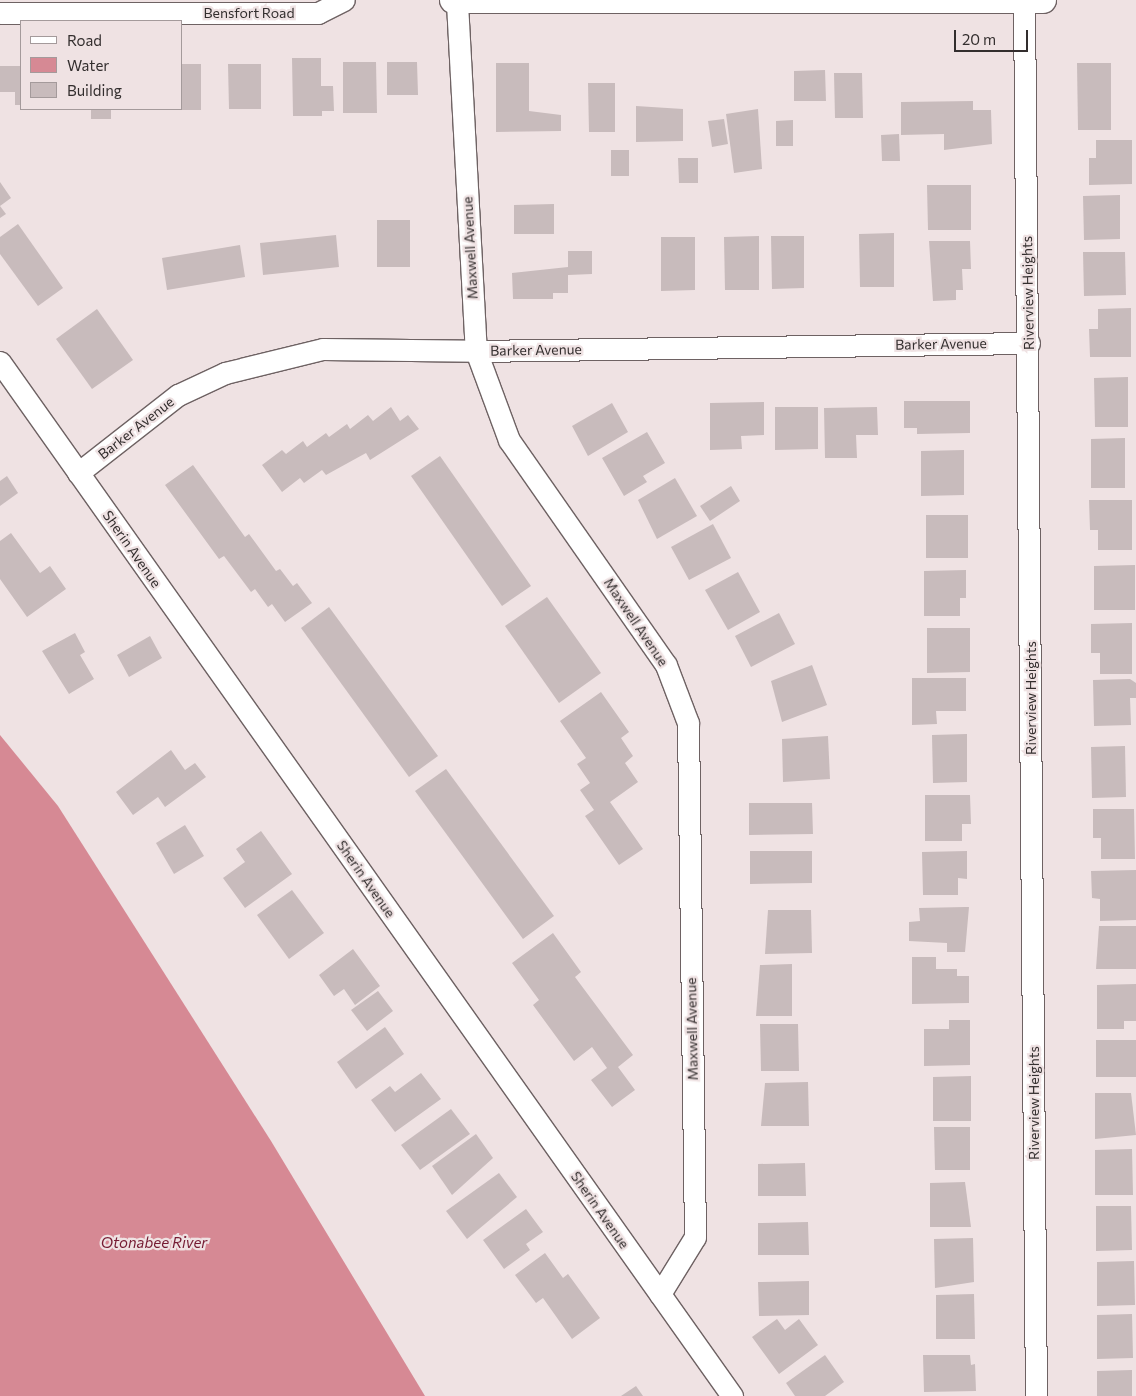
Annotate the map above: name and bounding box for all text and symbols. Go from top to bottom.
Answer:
street label: Bensfort Road [203,5,295,21]
legend [20,20,182,110]
scale bar [956,20,1030,52]
text: 20 m [962,30,996,48]
text: Road [67,31,102,49]
text: Water [67,56,109,74]
text: Building [67,81,122,99]
street label: Maxwell Avenue [459,196,481,300]
street label: Riverview Heights [1019,236,1037,350]
street label: Barker Avenue [895,335,987,353]
street label: Barker Avenue [490,341,582,359]
street label: Barker Avenue [95,393,177,463]
street label: Sherin Avenue [99,507,165,591]
street label: Maxwell Avenue [600,575,672,669]
street label: Riverview Heights [1023,641,1039,755]
street label: Sherin Avenue [333,837,399,921]
street label: Maxwell Avenue [683,977,701,1081]
street label: Riverview Heights [1026,1046,1042,1160]
street label: Sherin Avenue [567,1168,633,1252]
water label: Otonabee River [101,1234,207,1252]

